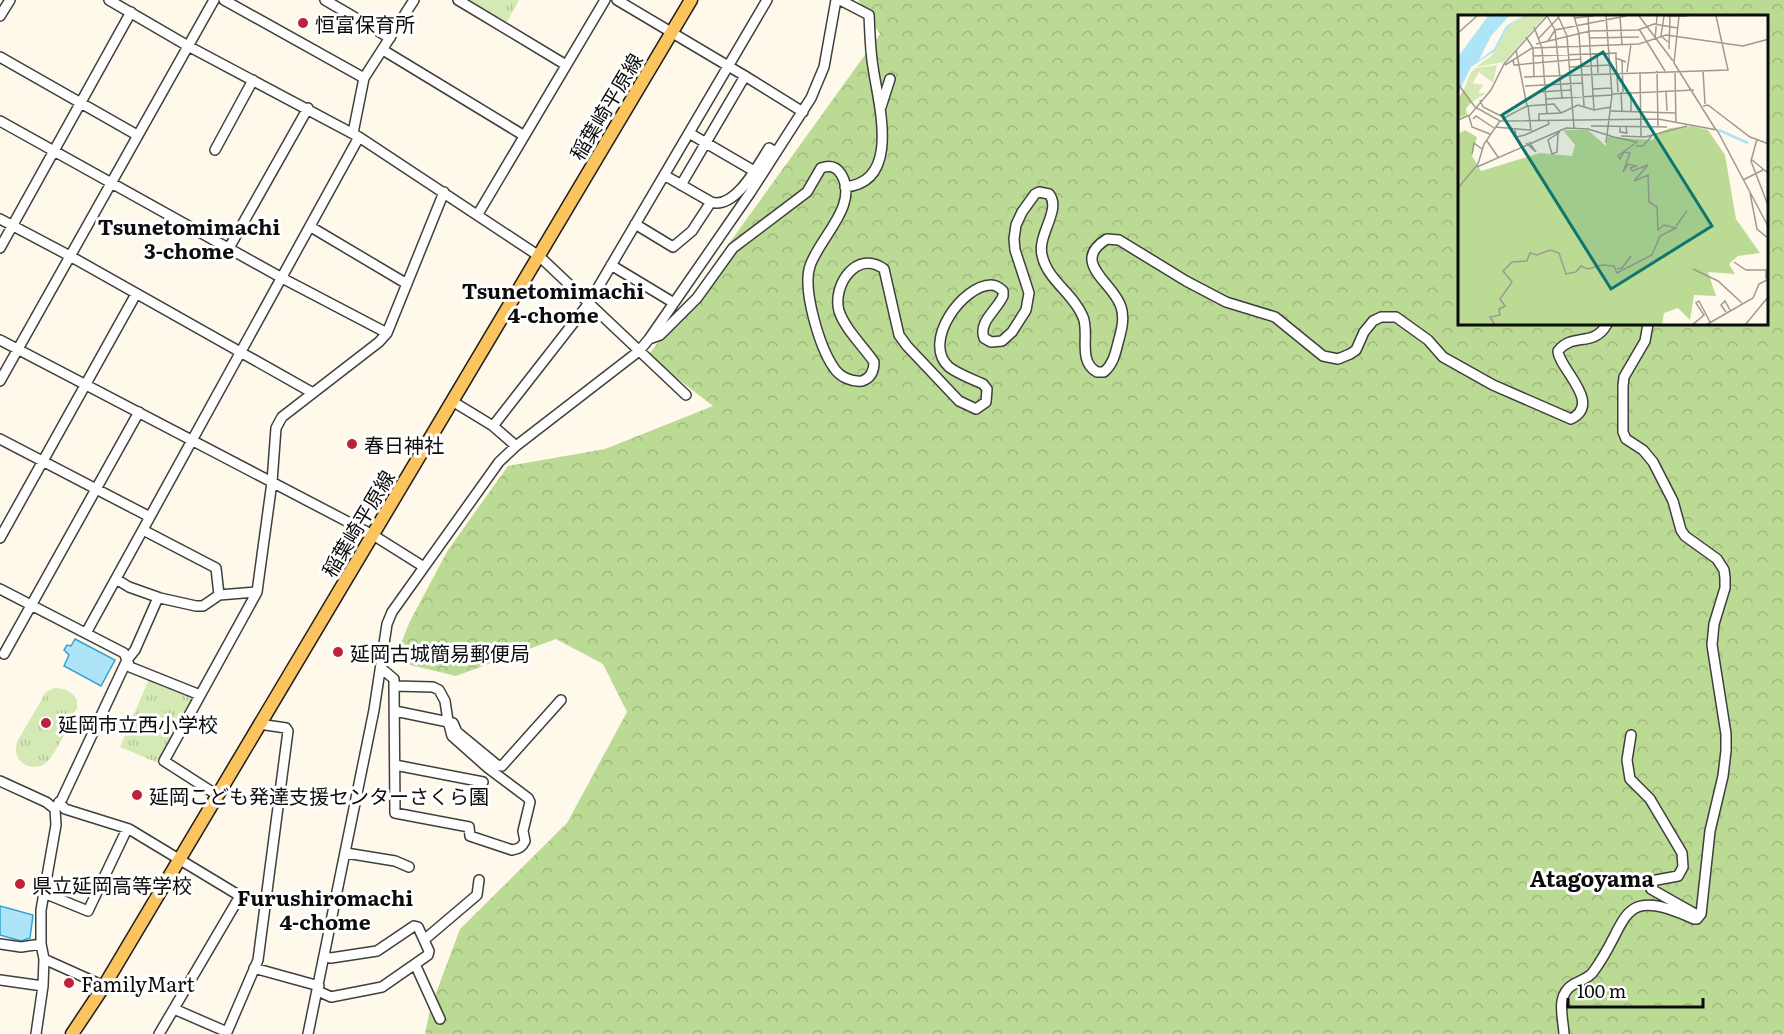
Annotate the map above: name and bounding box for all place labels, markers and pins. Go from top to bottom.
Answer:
place label: 恒富保育所 [315,8,415,38]
marker: 恒富保育所 [296,16,310,30]
place label: 春日神社 [364,429,444,459]
marker: 春日神社 [345,437,359,451]
place label: 延岡古城簡易郵便局 [350,637,530,667]
marker: 延岡古城簡易郵便局 [331,645,345,659]
place label: 延岡市立西小学校 [58,708,218,738]
marker: 延岡市立西小学校 [39,716,53,730]
place label: 延岡こども発達支援センターさくら園 [149,780,489,810]
marker: 延岡こども発達支援センターさくら園 [130,788,144,802]
place label: 県立延岡高等学校 [32,869,192,899]
marker: 県立延岡高等学校 [13,877,27,891]
place label: FamilyMart [81,968,194,998]
marker: FamilyMart [62,976,76,990]

